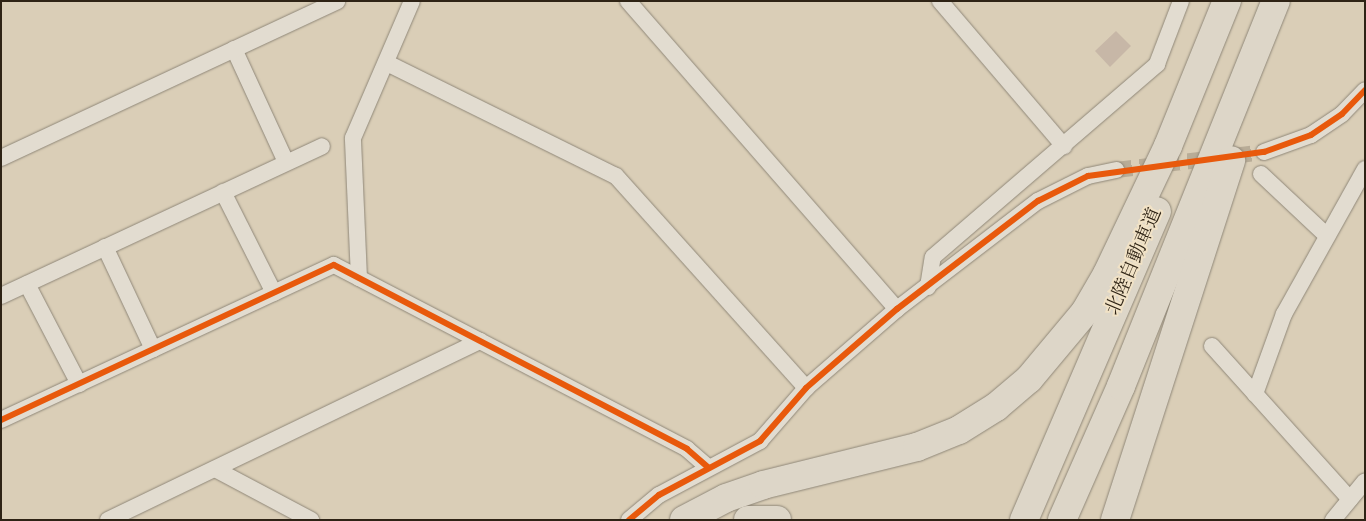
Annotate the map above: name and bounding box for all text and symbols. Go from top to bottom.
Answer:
street label: 北陸自動車道 [1102,205,1168,319]

